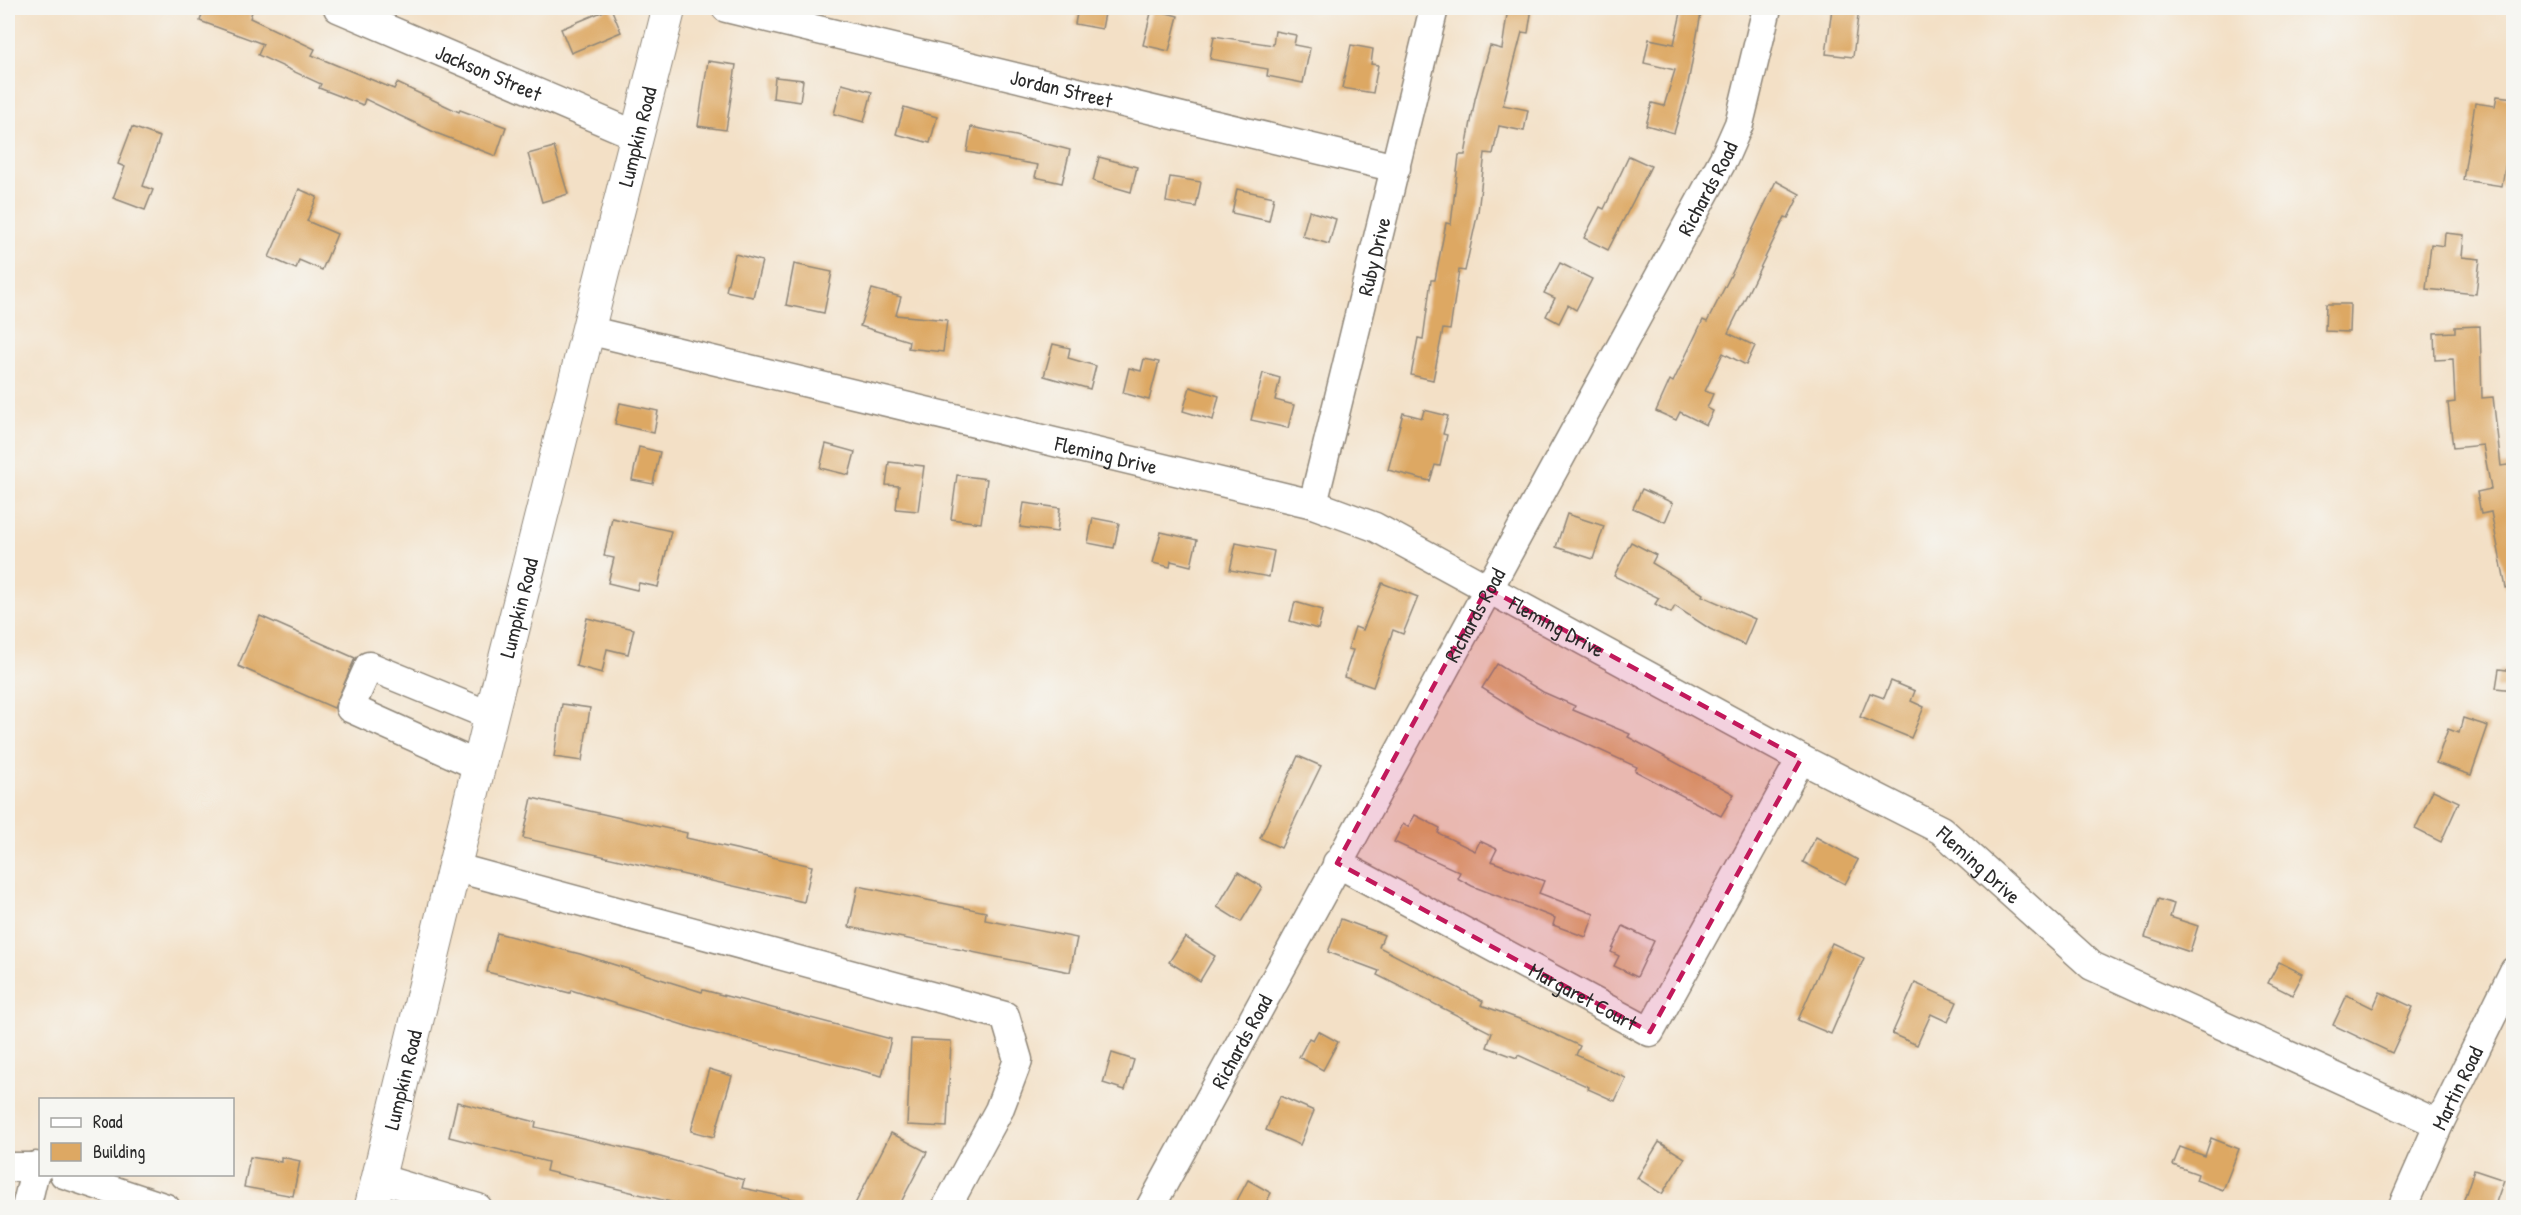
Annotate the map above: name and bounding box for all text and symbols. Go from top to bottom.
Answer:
street label: Jackson Street [431,37,547,108]
street label: Jordan Street [1008,62,1116,114]
street label: Lumpkin Road [610,84,663,189]
street label: Richards Road [1670,137,1744,241]
street label: Ruby Drive [1350,214,1397,299]
street label: Fleming Drive [1051,428,1160,481]
street label: Lumpkin Road [492,555,545,661]
street label: Richards Road [1437,563,1512,667]
street label: Fleming Drive [1504,588,1610,664]
street label: Fleming Drive [1930,818,2027,910]
street label: Margaret Court [1524,955,1643,1037]
street label: Richards Road [1204,989,1279,1094]
street label: Lumpkin Road [376,1027,428,1133]
street label: Martin Road [2424,1041,2489,1134]
legend [39,1098,234,1176]
text: Road [93,1109,123,1134]
text: Building [93,1139,145,1164]

